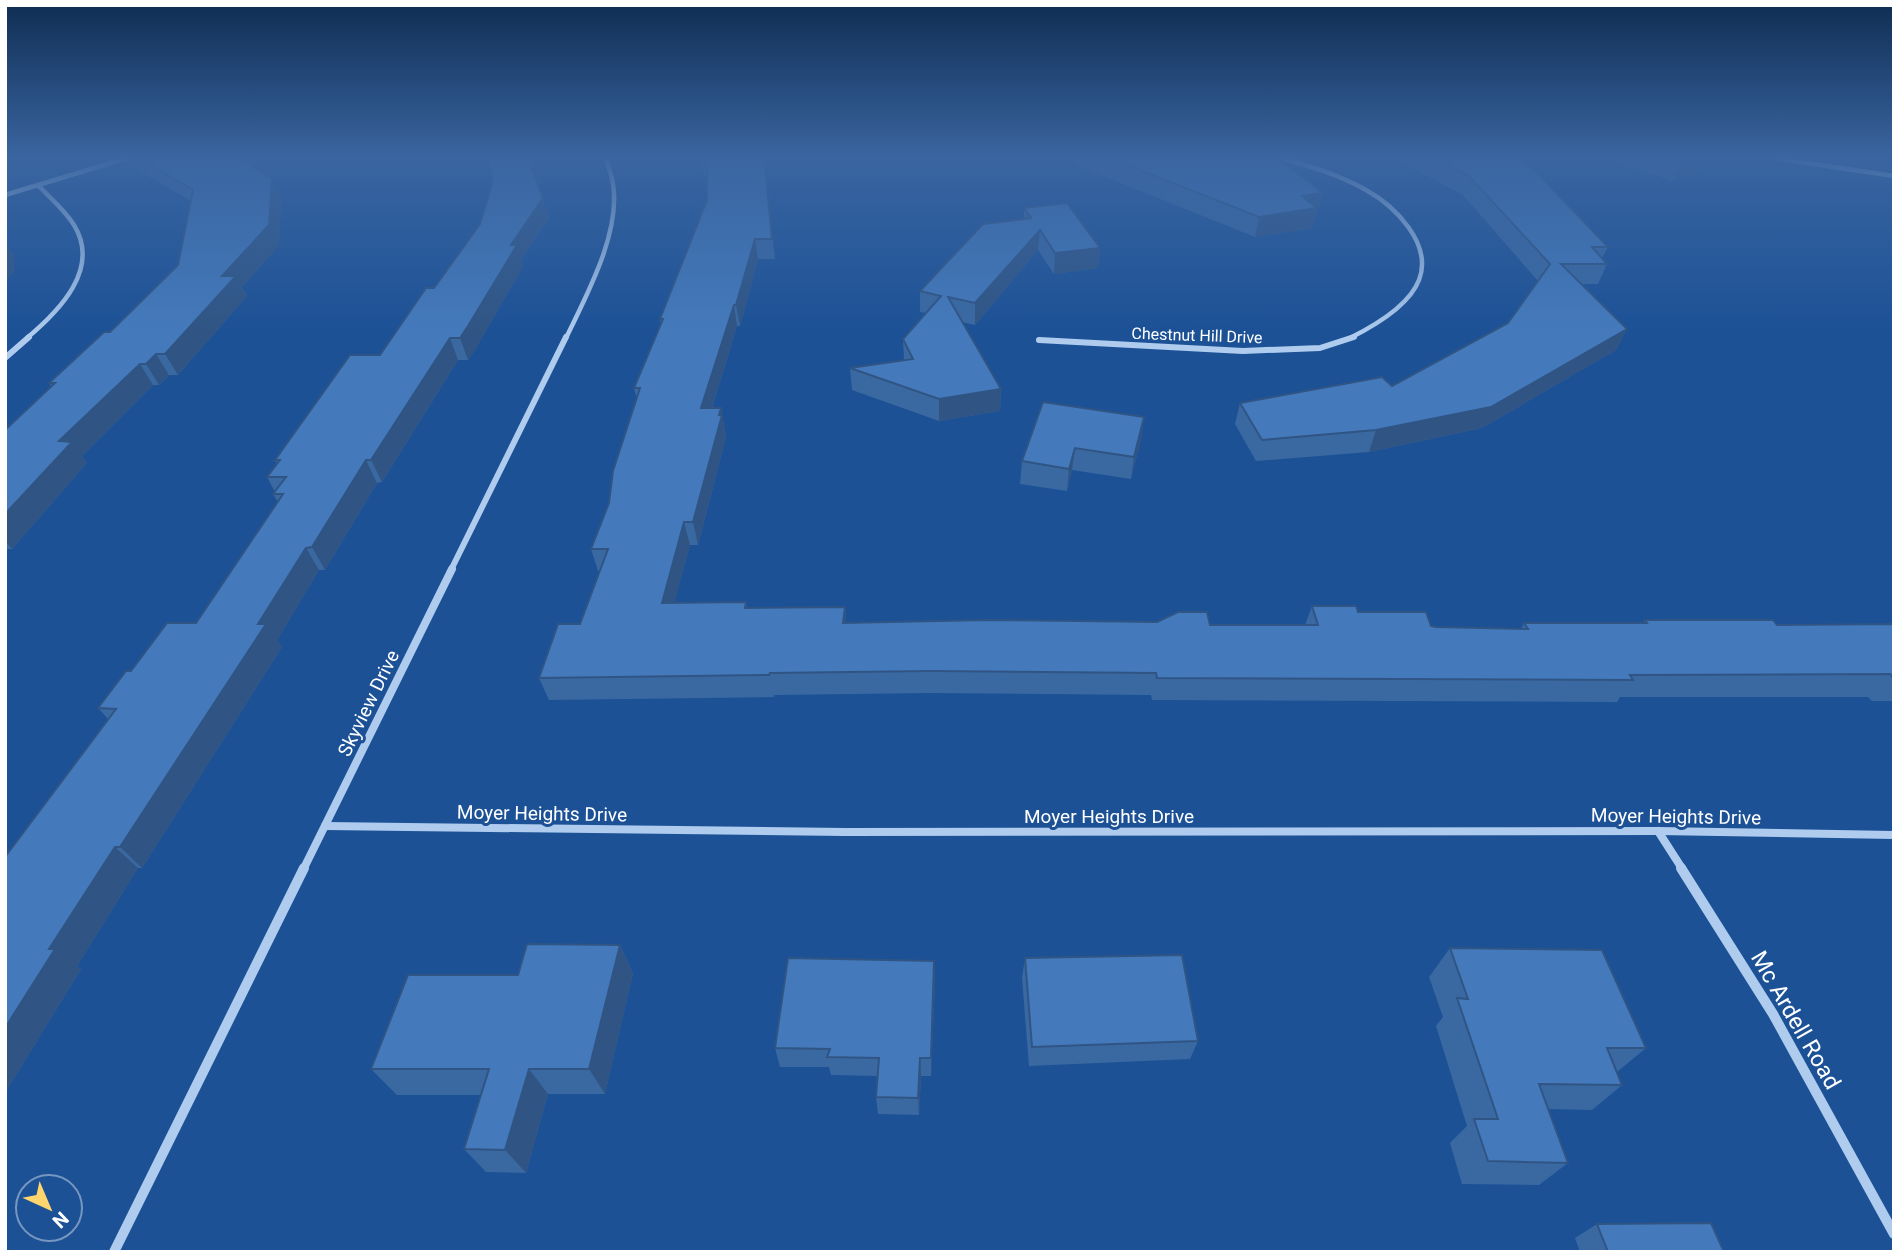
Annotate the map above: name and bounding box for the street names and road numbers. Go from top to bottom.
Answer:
street label: Chestnut Hill Drive [1131,324,1263,347]
street label: Skyview Drive [333,646,404,760]
street label: Moyer Heights Drive [457,801,627,826]
street label: Moyer Heights Drive [1591,804,1761,829]
street label: Moyer Heights Drive [1024,805,1194,828]
street label: Mc Ardell Road [1745,946,1846,1094]

